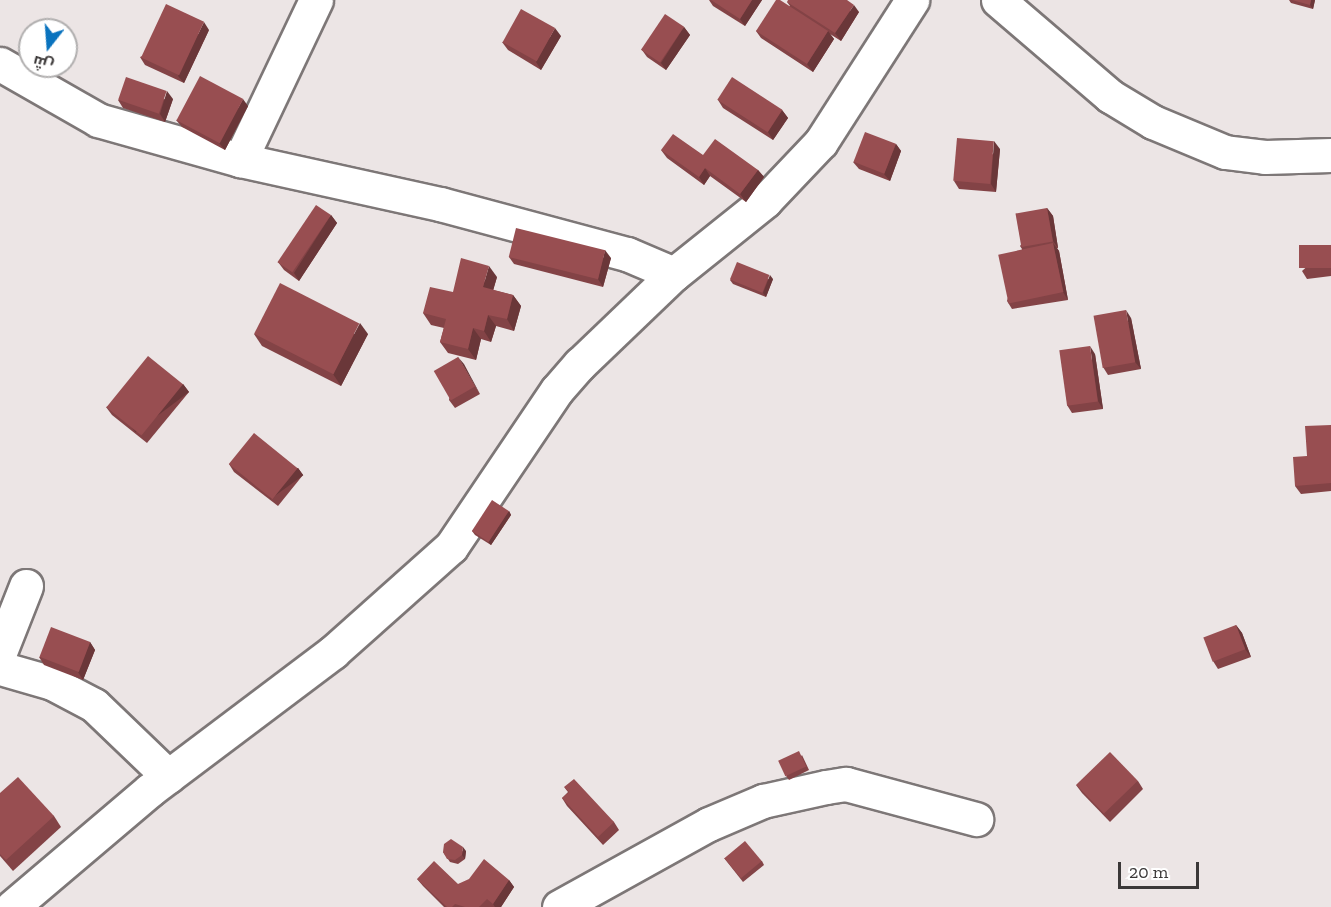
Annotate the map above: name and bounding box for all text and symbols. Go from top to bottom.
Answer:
north arrow [18,18,78,78]
text: ش [31,52,56,76]
scale bar [1121,850,1202,888]
text: 20 m [1129,861,1168,883]

